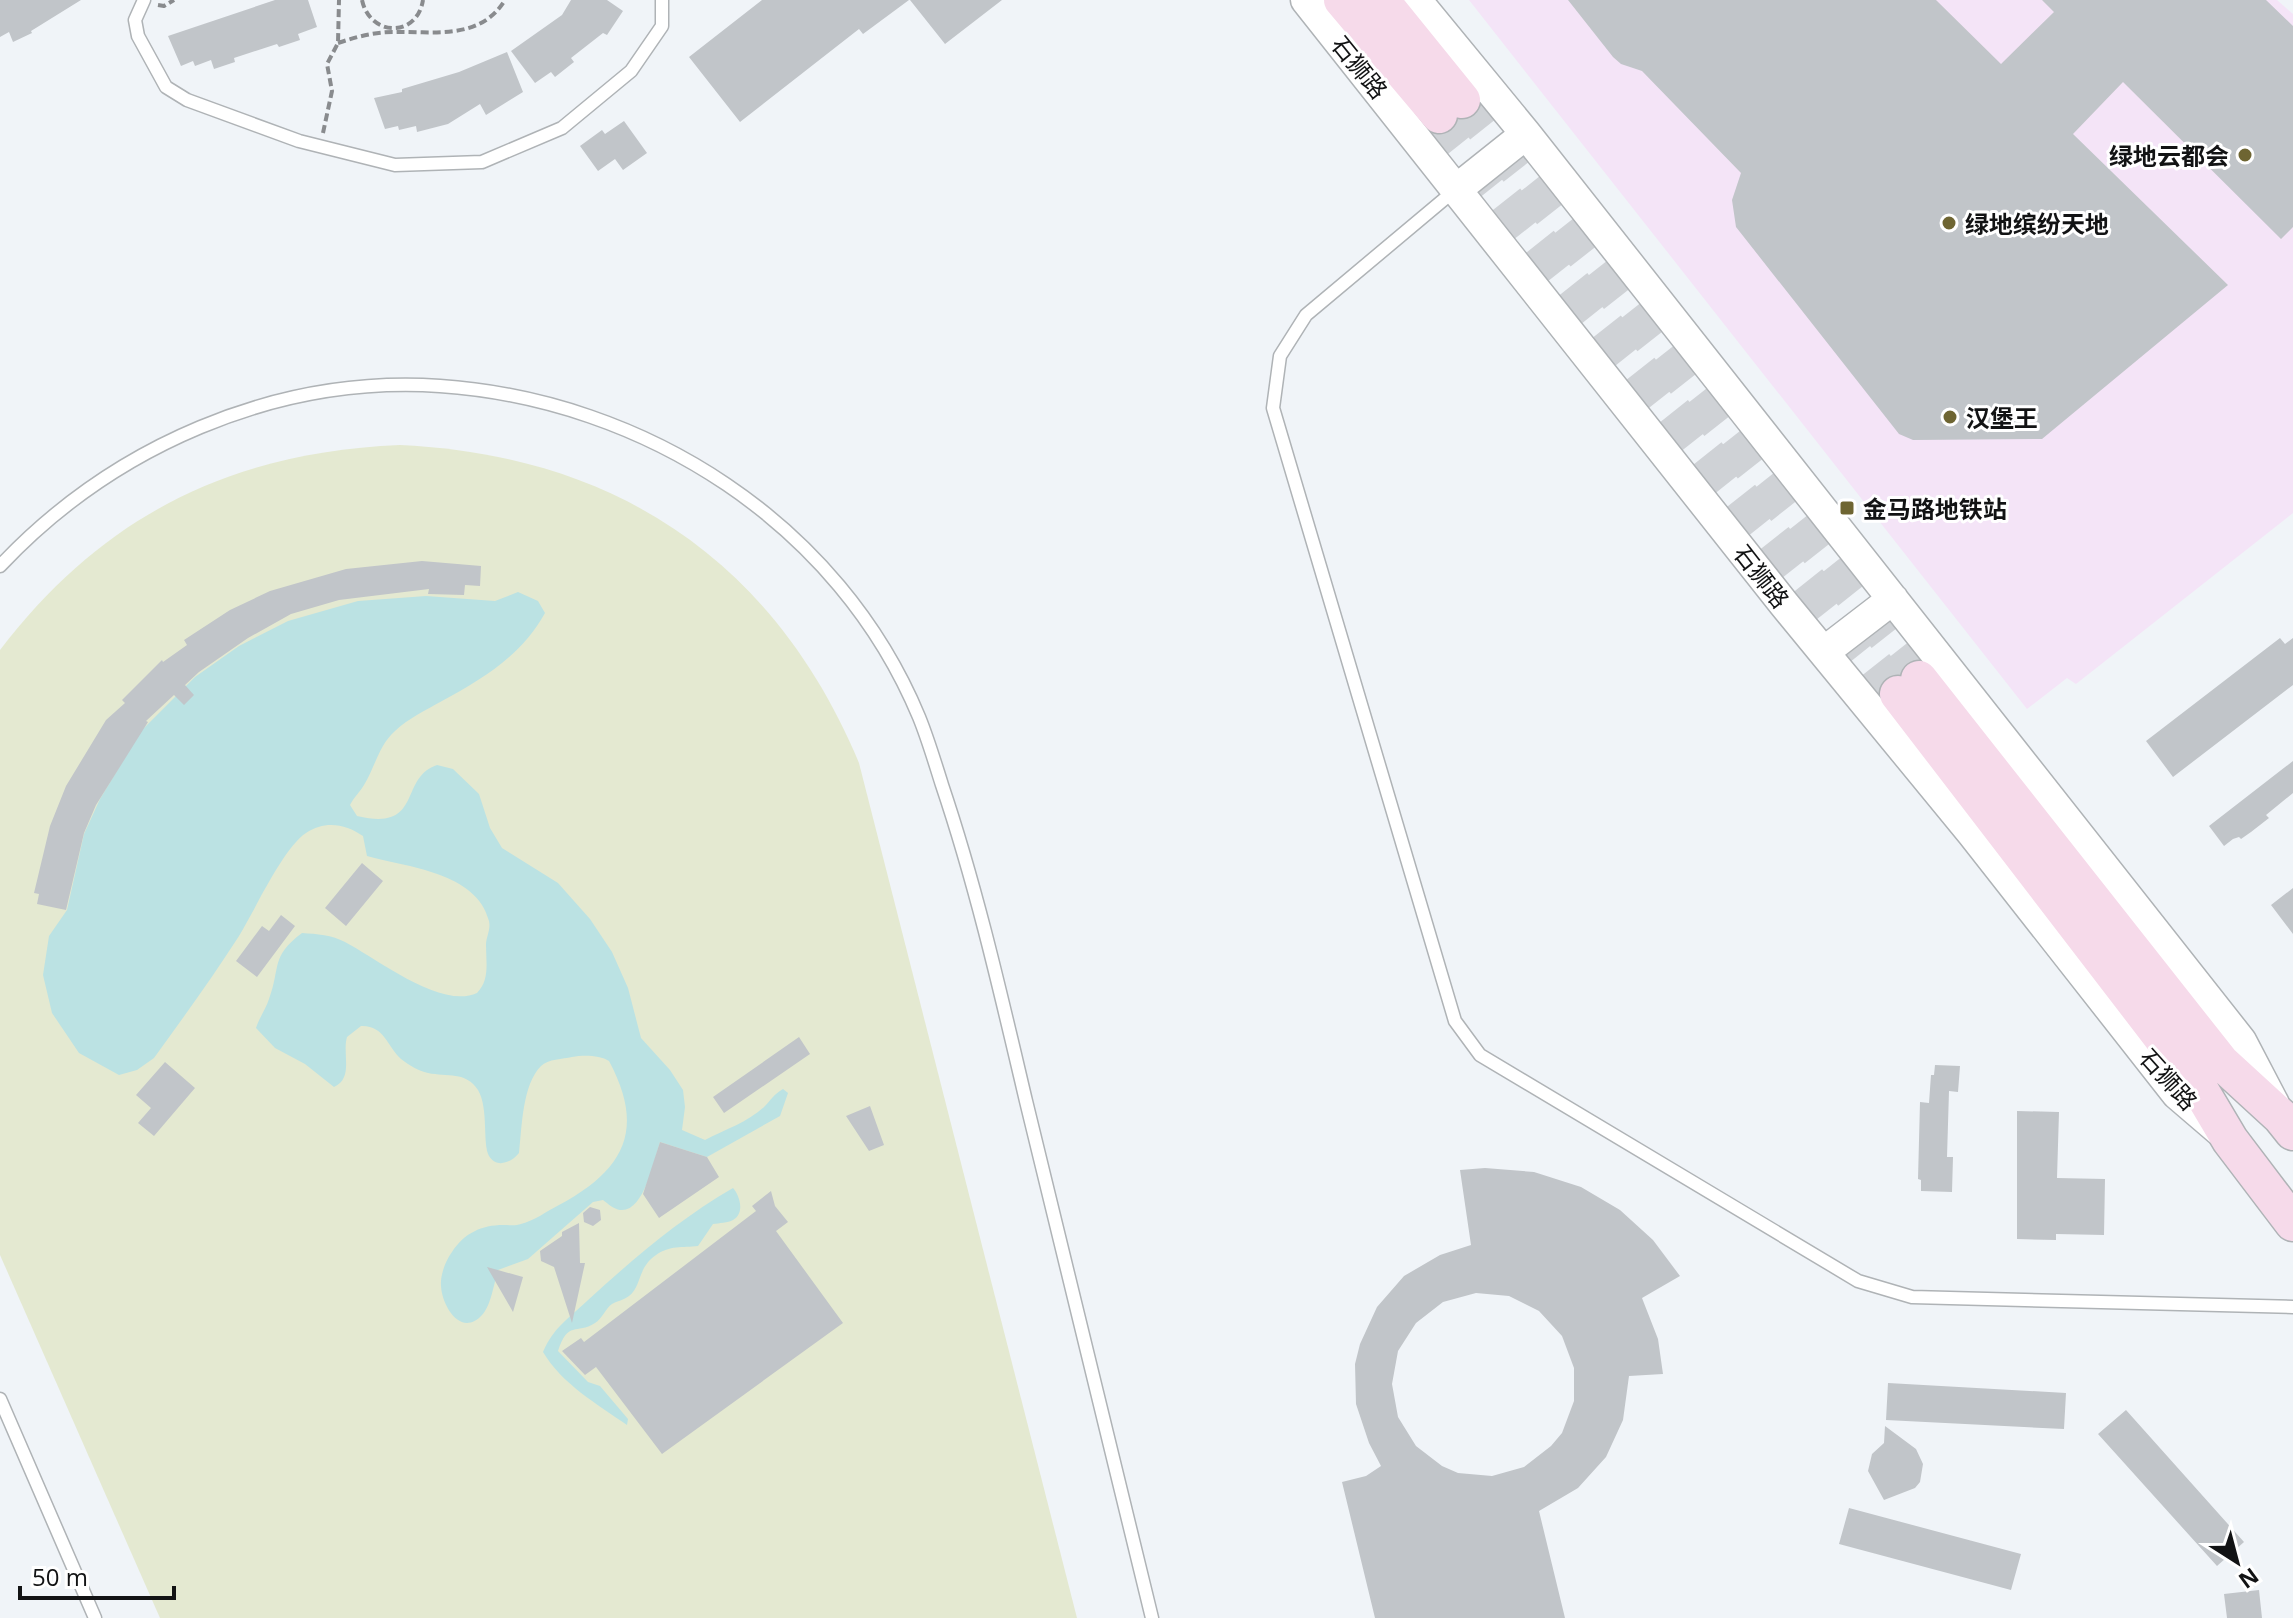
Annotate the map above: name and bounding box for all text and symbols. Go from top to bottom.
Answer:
street label: 石狮路 [1325,29,1395,105]
place label: 绿地云都会 [2109,139,2229,172]
marker: 绿地云都会 [2236,146,2254,164]
place label: 绿地缤纷天地 [1965,207,2109,240]
marker: 绿地缤纷天地 [1940,214,1958,232]
place label: 汉堡王 [1966,401,2038,434]
marker: 汉堡王 [1941,408,1959,426]
place label: 金马路地铁站 [1863,492,2007,525]
marker: 金马路地铁站 [1838,499,1856,517]
street label: 石狮路 [1727,537,1797,615]
street label: 石狮路 [2133,1041,2205,1117]
north arrow [2197,1522,2277,1602]
scale bar [20,1550,174,1600]
text: 50 m [32,1560,88,1593]
text: N [2233,1562,2265,1596]

